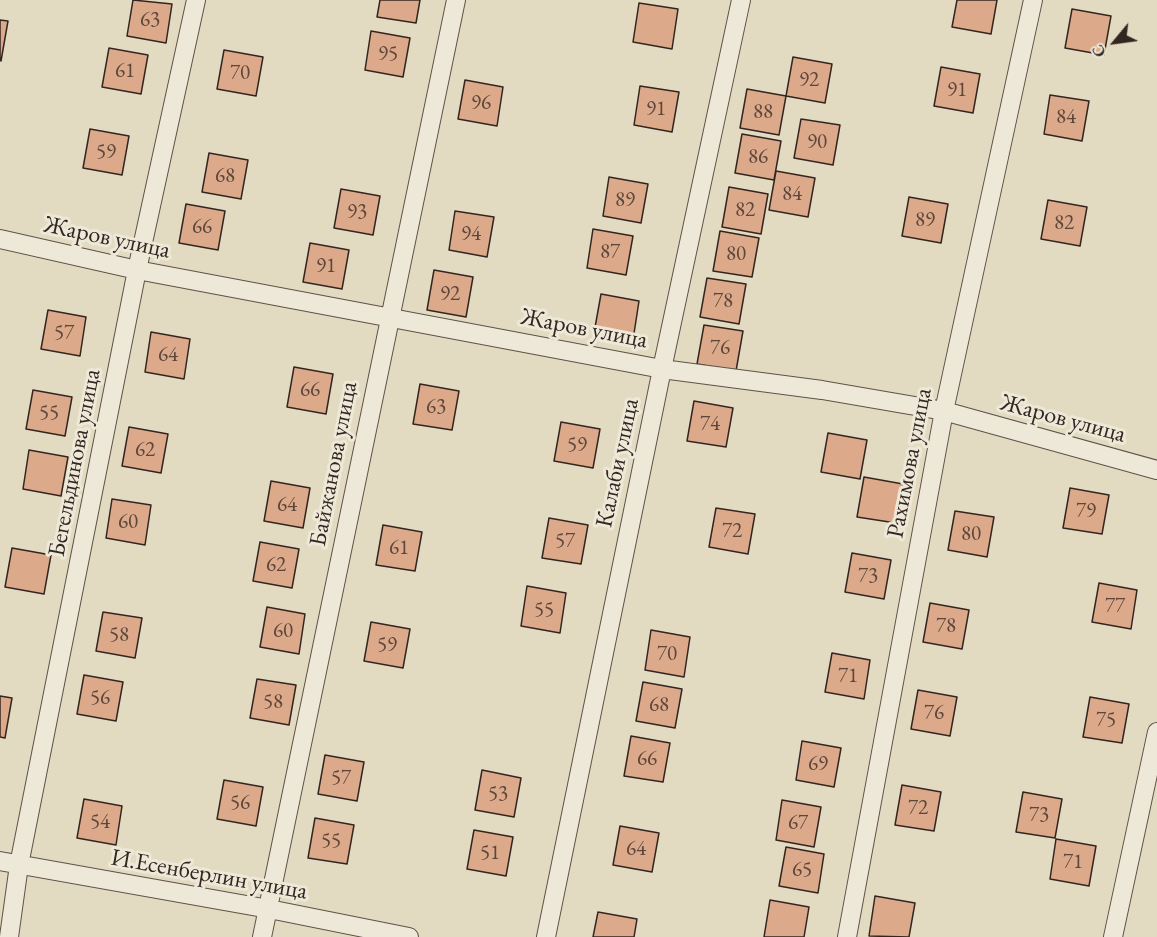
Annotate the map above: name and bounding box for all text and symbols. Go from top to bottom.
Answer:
house number: 63 [140,7,160,33]
north arrow [1085,12,1145,72]
house number: 95 [378,41,398,67]
text: С [1087,41,1111,61]
house number: 61 [115,58,135,84]
house number: 70 [230,60,250,86]
house number: 92 [799,67,819,93]
house number: 91 [947,77,967,103]
house number: 96 [471,90,491,116]
house number: 91 [646,96,666,122]
house number: 88 [753,99,773,125]
house number: 84 [1056,104,1076,130]
house number: 90 [807,129,827,155]
house number: 59 [96,139,116,165]
house number: 86 [748,144,768,170]
house number: 68 [215,163,235,189]
house number: 84 [782,181,802,207]
house number: 89 [615,187,635,213]
house number: 82 [735,197,755,223]
house number: 93 [347,199,367,225]
house number: 89 [915,207,935,233]
house number: 82 [1054,210,1074,236]
street label: Жаров улица [41,211,173,265]
house number: 66 [192,214,212,240]
house number: 94 [461,221,481,247]
house number: 87 [600,239,620,265]
house number: 80 [726,241,746,267]
house number: 91 [316,253,336,279]
house number: 92 [440,281,460,307]
house number: 78 [713,288,733,314]
street label: Жаров улица [518,303,650,355]
house number: 57 [54,320,74,346]
house number: 76 [710,335,730,361]
house number: 64 [158,342,178,368]
street label: Бегельдинова улица [43,367,107,559]
house number: 66 [300,377,320,403]
street label: Байжанова улица [304,379,364,549]
street label: Рахимова улица [881,386,939,540]
street label: Жаров улица [997,388,1129,450]
house number: 63 [426,394,446,420]
street label: Калаби улица [590,396,646,530]
house number: 55 [39,400,59,426]
house number: 74 [700,411,720,437]
house number: 59 [567,432,587,458]
house number: 62 [135,437,155,463]
house number: 64 [277,492,297,518]
house number: 79 [1076,498,1096,524]
house number: 60 [118,509,138,535]
house number: 72 [722,518,742,544]
house number: 80 [961,521,981,547]
house number: 57 [555,528,575,554]
house number: 61 [389,535,409,561]
house number: 62 [266,552,286,578]
house number: 73 [858,563,878,589]
house number: 77 [1105,593,1125,619]
house number: 55 [534,597,554,623]
house number: 78 [936,613,956,639]
house number: 60 [273,618,293,644]
house number: 58 [109,622,129,648]
house number: 59 [377,632,397,658]
house number: 70 [657,641,677,667]
house number: 71 [838,663,858,689]
house number: 56 [90,685,110,711]
house number: 58 [263,689,283,715]
house number: 68 [649,692,669,718]
house number: 76 [924,700,944,726]
house number: 75 [1096,707,1116,733]
house number: 66 [637,746,657,772]
house number: 69 [808,751,828,777]
house number: 57 [331,765,351,791]
house number: 53 [488,781,508,807]
house number: 56 [230,790,250,816]
house number: 72 [908,795,928,821]
house number: 73 [1029,802,1049,828]
house number: 54 [90,809,110,835]
house number: 67 [788,810,808,836]
house number: 55 [321,828,341,854]
house number: 64 [626,836,646,862]
house number: 51 [480,840,500,866]
street label: И.Есенберлин улица [109,844,309,906]
house number: 71 [1063,849,1083,875]
house number: 65 [792,857,812,883]

